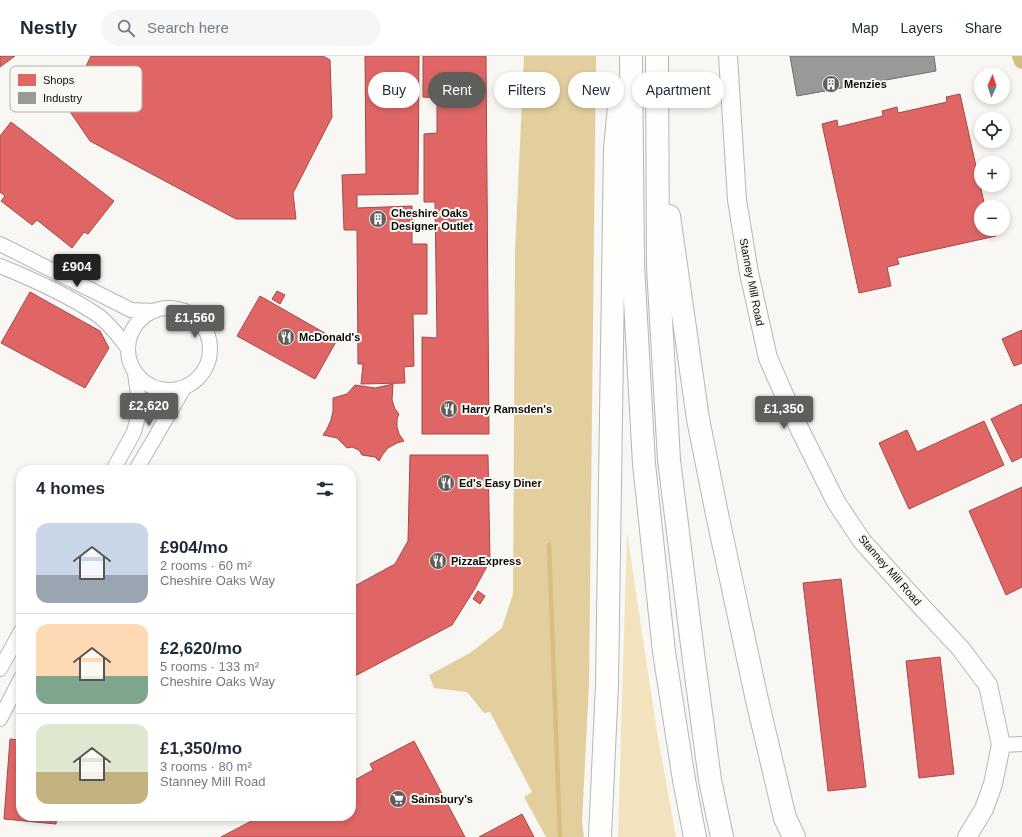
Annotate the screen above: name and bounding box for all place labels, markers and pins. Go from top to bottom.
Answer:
building icon: Menzies [821,74,841,94]
place label: Menzies [844,78,887,90]
place label: Cheshire Oaks Designer Outlet [391,207,473,232]
building icon: Cheshire Oaks Designer Outlet [368,209,388,229]
pin: £904 [53,254,101,288]
pin: £1,560 [162,305,228,339]
restaurant icon: McDonald's [276,327,296,347]
place label: McDonald's [299,331,360,343]
pin: £2,620 [116,393,182,427]
pin: £1,350 [751,396,817,430]
restaurant icon: Harry Ramsden's [439,399,459,419]
place label: Harry Ramsden's [462,403,552,415]
restaurant icon: Ed's Easy Diner [436,473,456,493]
place label: Ed's Easy Diner [459,477,542,489]
restaurant icon: PizzaExpress [428,551,448,571]
place label: PizzaExpress [451,555,521,567]
supermarket icon: Sainsbury's [388,789,408,809]
place label: Sainsbury's [411,793,473,805]

